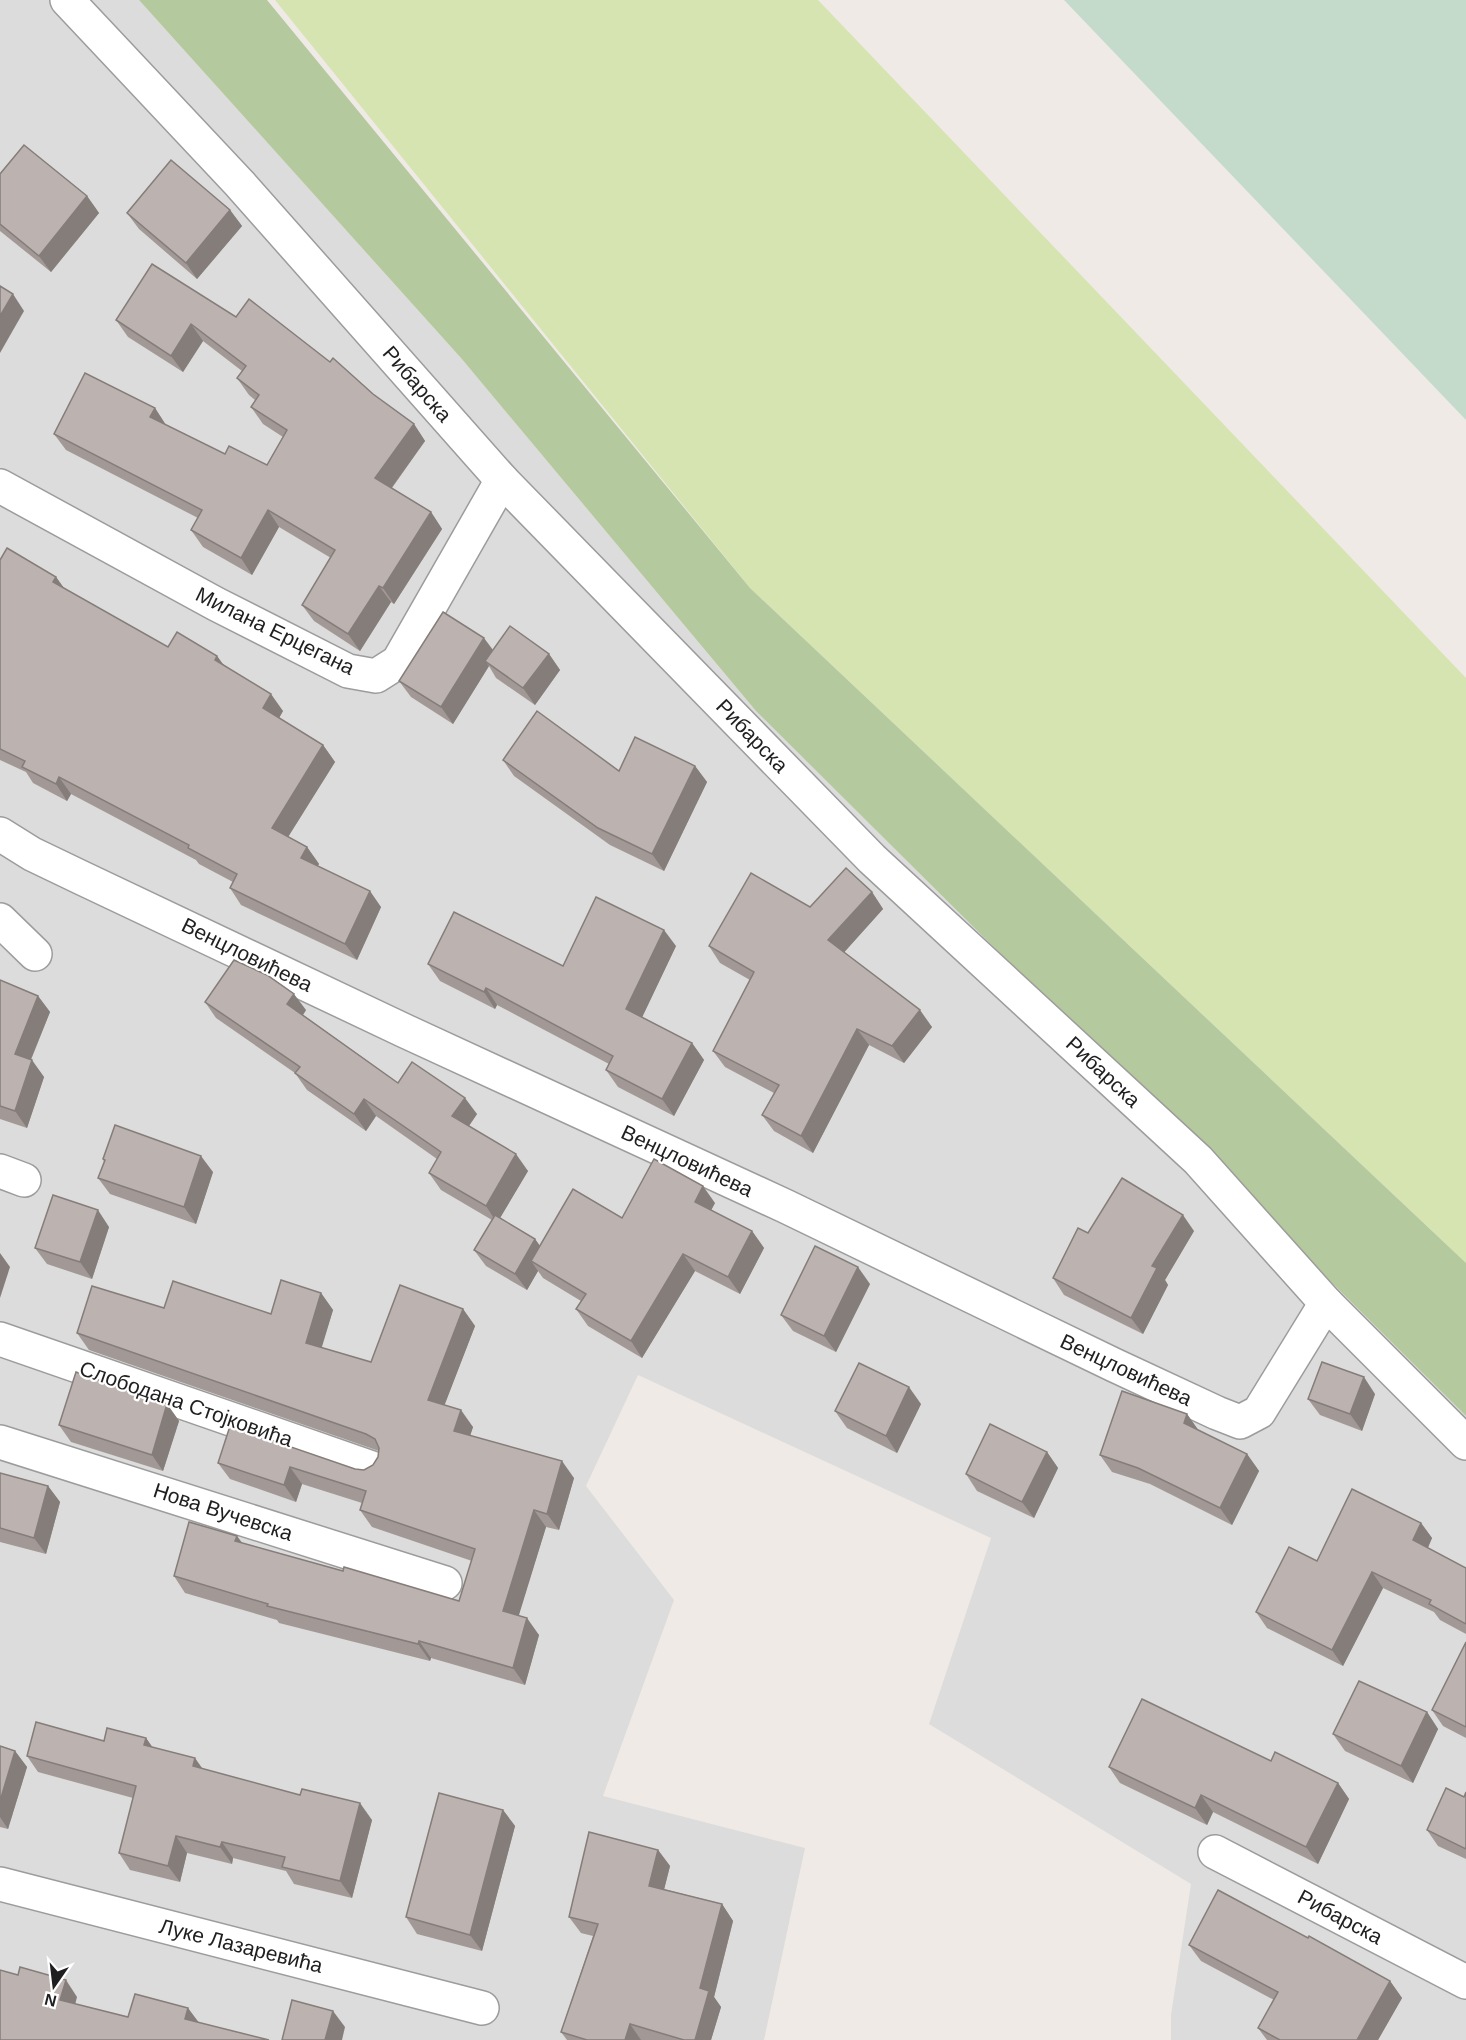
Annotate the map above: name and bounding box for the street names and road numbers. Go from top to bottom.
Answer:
street label: Рибарска [378,341,457,426]
street label: Милана Ерцегана [192,582,359,679]
street label: Рибарска [712,694,793,777]
street label: Венцловићева [178,913,317,996]
street label: Рибарска [1062,1032,1145,1112]
street label: Венцловићева [618,1120,757,1201]
street label: Венцловићева [1057,1329,1196,1410]
street label: Слободана Стојковића [77,1356,296,1451]
street label: Нова Вучевска [151,1478,296,1545]
street label: Рибарска [1294,1885,1387,1949]
street label: Луке Лазаревића [157,1914,326,1977]

